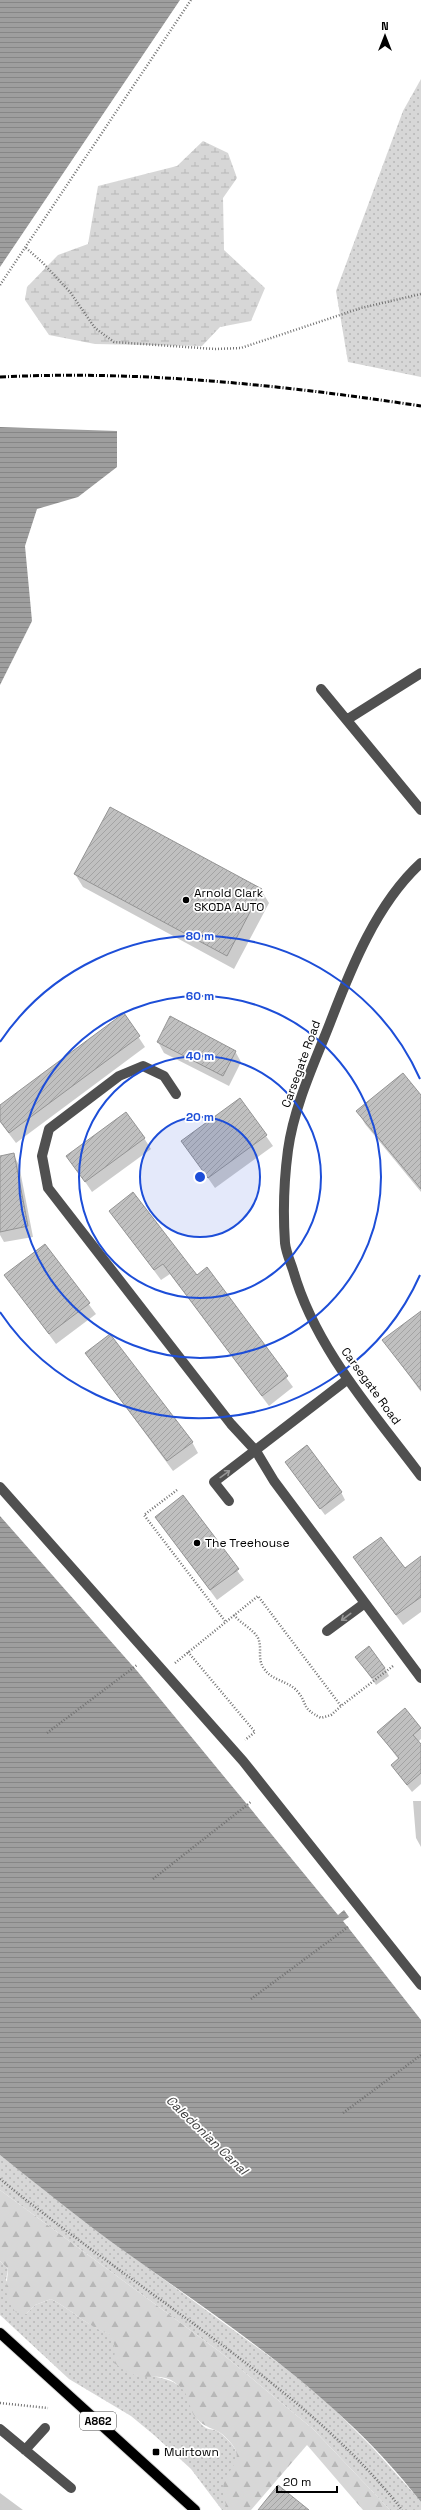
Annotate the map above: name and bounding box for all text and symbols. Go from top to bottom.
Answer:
north arrow [365,16,405,56]
text: N [381,19,389,33]
place label: Arnold Clark SKODA AUTO [194,885,264,915]
marker: Arnold Clark SKODA AUTO [181,895,191,905]
text: 80 m [186,928,214,944]
text: 60 m [186,988,214,1004]
street label: Carsegate Road [278,1018,324,1110]
text: 40 m [186,1048,214,1064]
text: 20 m [186,1109,214,1125]
centre of rings [193,1170,207,1184]
street label: Carsegate Road [338,1344,404,1428]
one-way arrow [219,1470,230,1478]
place label: The Treehouse [205,1535,290,1551]
marker: The Treehouse [192,1538,202,1548]
one-way arrow [340,1612,351,1621]
water label: Caledonian Canal [162,2092,253,2180]
road number: A862 [80,2412,116,2430]
place label: Muirtown [164,2444,219,2460]
marker: Muirtown [151,2447,161,2457]
scale bar [277,2468,337,2494]
text: 20 m [283,2474,311,2490]

